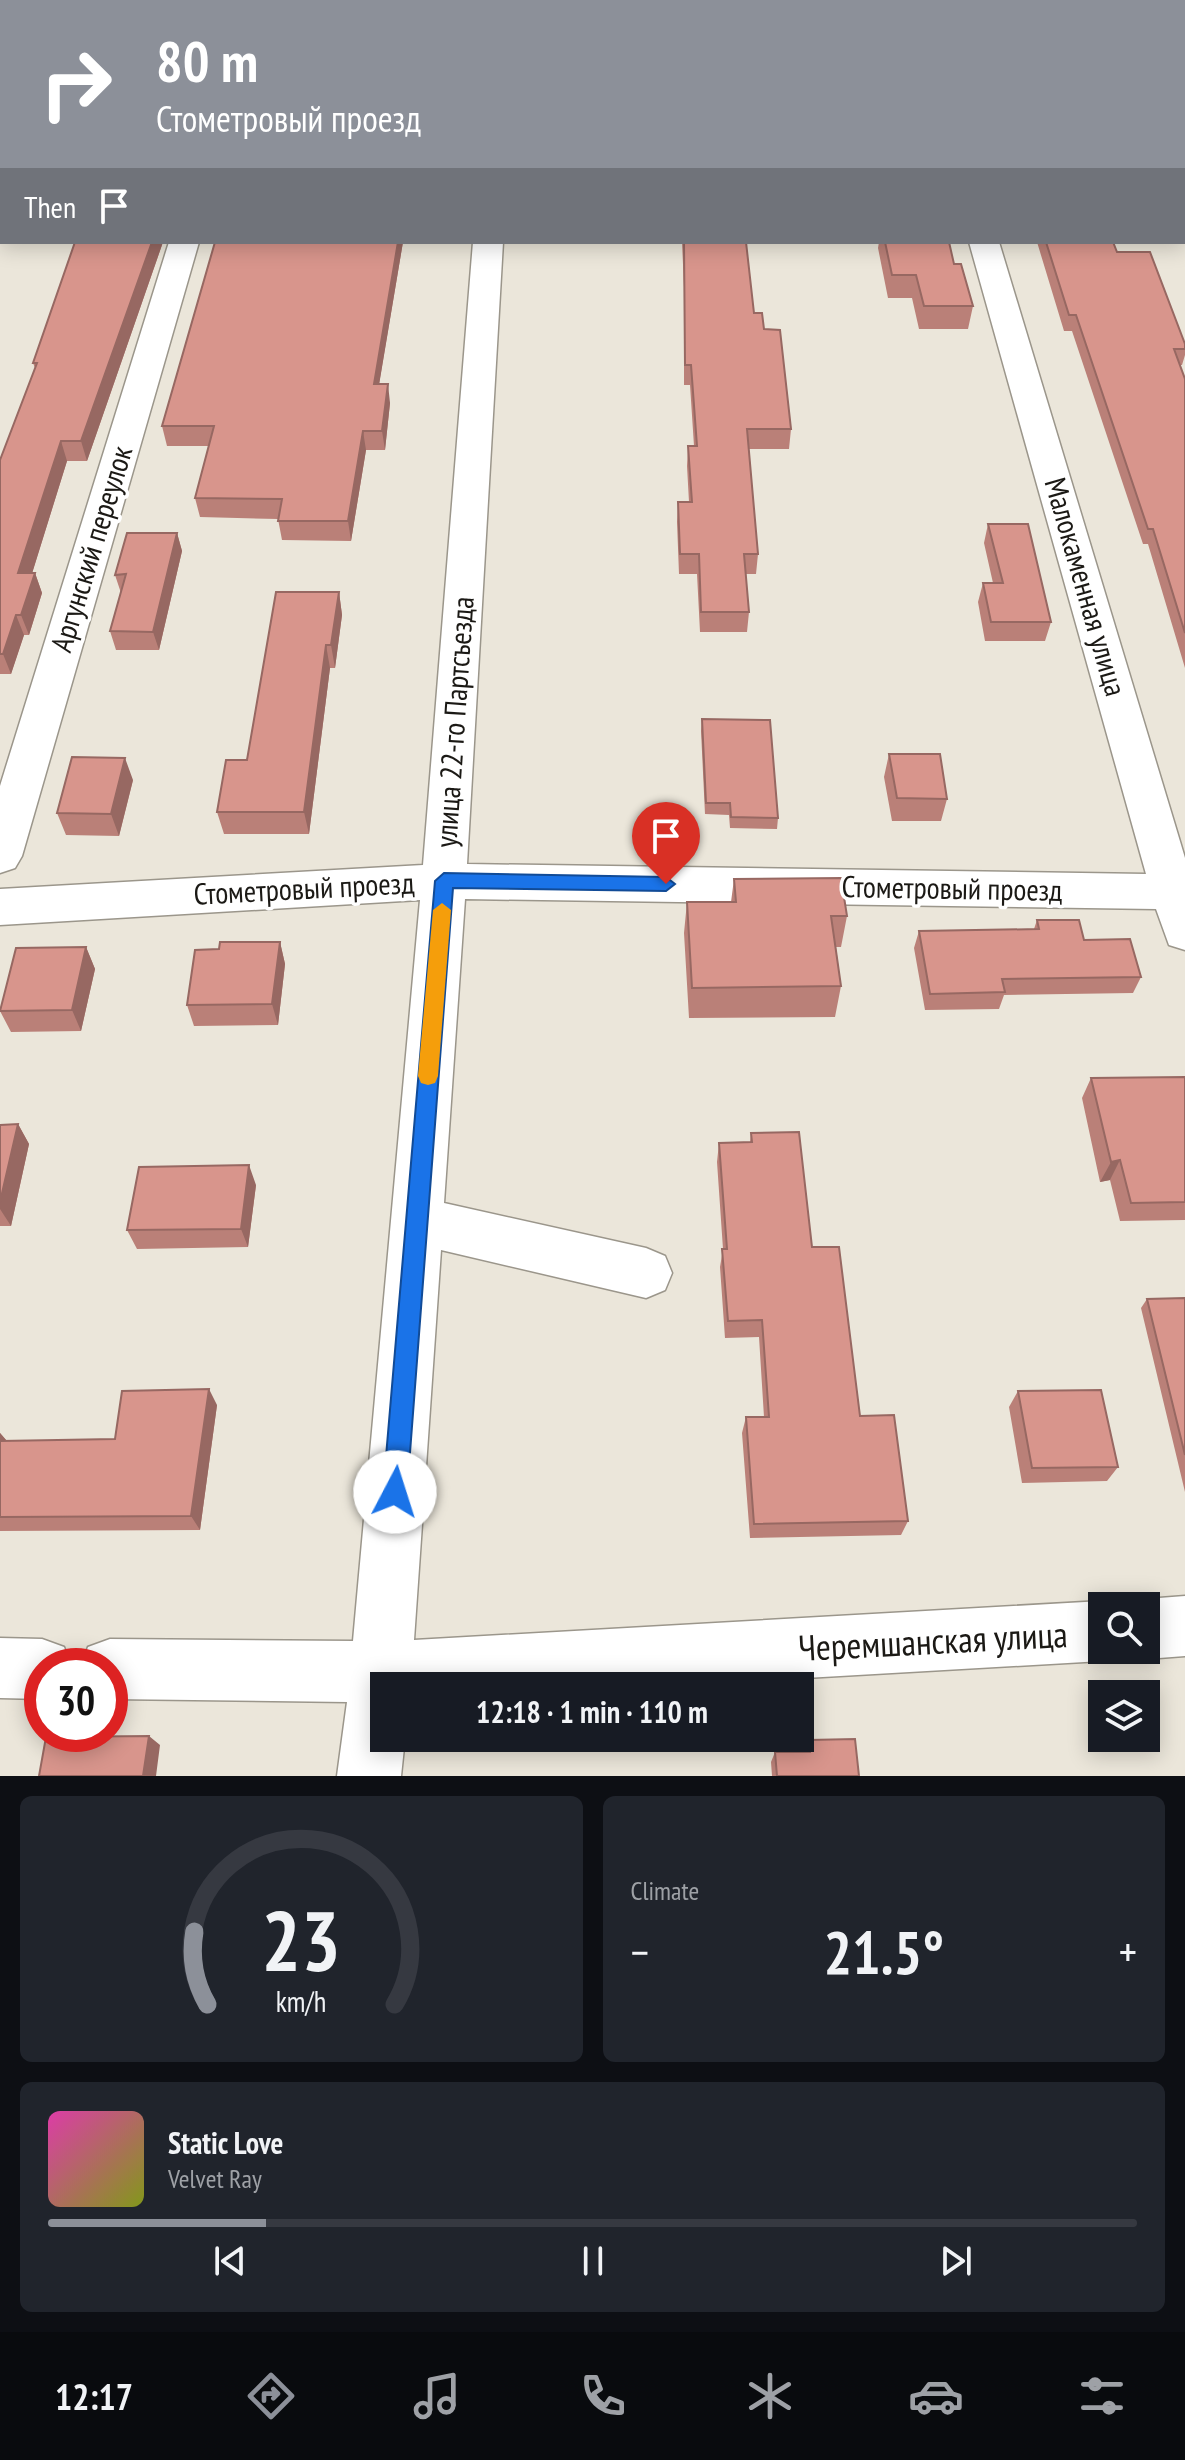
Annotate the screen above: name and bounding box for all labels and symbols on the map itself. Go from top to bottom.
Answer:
street label: Аргунский переулок [41,440,141,656]
street label: Малокаменная улица [1037,473,1136,700]
street label: улица 22-го Партсъезда [425,595,482,849]
pin [632,802,700,884]
street label: Стометровый проезд [193,862,415,913]
street label: Стометровый проезд [841,866,1063,909]
position arrow [353,1450,437,1534]
street label: Черемшанская улица [797,1610,1069,1671]
speed limit sign: 30 [24,1648,128,1752]

